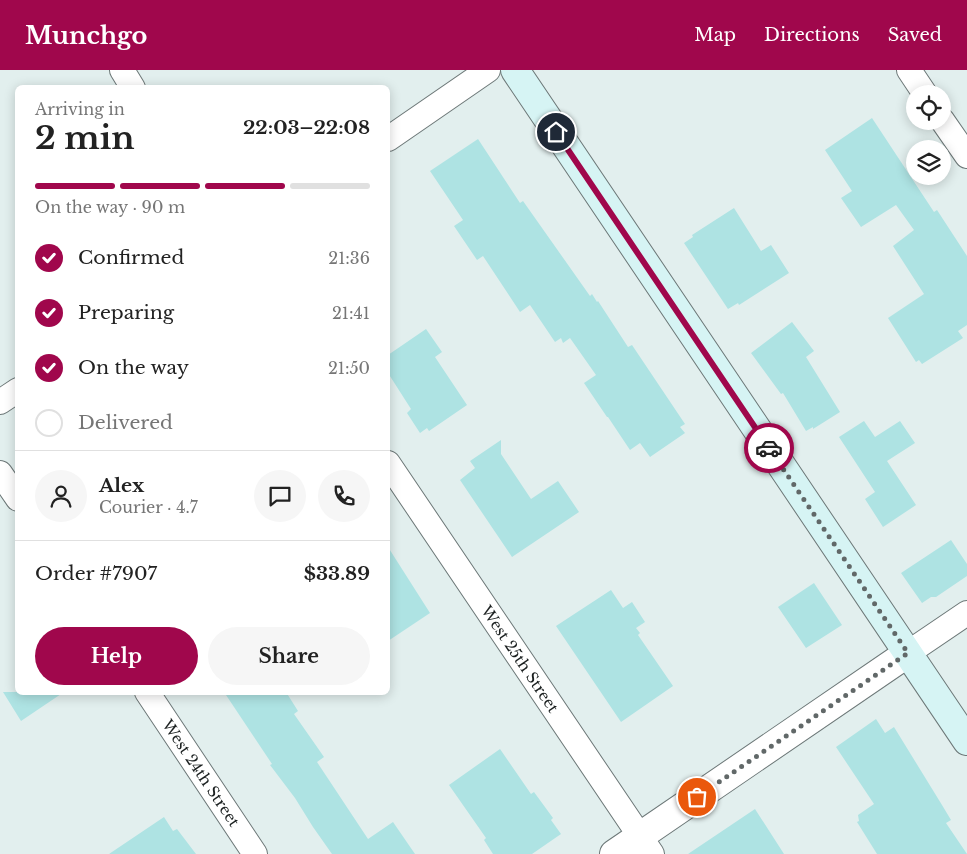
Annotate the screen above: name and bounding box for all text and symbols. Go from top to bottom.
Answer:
text: Munchgo [25,21,147,50]
text: Map [694,24,736,46]
text: Directions [764,24,860,46]
text: Saved [888,24,942,46]
map controls [906,85,951,185]
button: locate [906,85,951,130]
text: Arriving in [35,99,125,119]
pin [535,111,577,153]
text: 22:03–22:08 [243,116,370,139]
text: 2 min [35,118,135,158]
icon: home [542,118,570,146]
button: layers [906,140,951,185]
text: On the way · 90 m [35,197,185,217]
icon: check [35,244,63,272]
text: Confirmed [78,246,184,269]
text: 21:36 [328,248,370,268]
icon: check [35,299,63,327]
text: Preparing [78,301,174,324]
text: 21:41 [332,303,370,323]
icon: check [35,354,63,382]
text: On the way [78,356,189,379]
text: 21:50 [328,358,370,378]
text: Delivered [78,411,173,434]
courier [744,423,794,473]
icon: car [755,434,783,462]
button: person [35,470,87,522]
button: chat [254,470,306,522]
button: phone [318,470,370,522]
text: Alex [99,474,144,497]
text: Courier · 4.7 [99,497,198,517]
text: Order #7907 [35,562,157,585]
text: $33.89 [304,562,370,585]
street label: West 25th Street [477,601,563,716]
button: Help [35,627,198,685]
button: Share [208,627,370,685]
street label: West 24th Street [158,715,244,831]
pin [676,776,718,818]
icon: bag [683,783,711,811]

